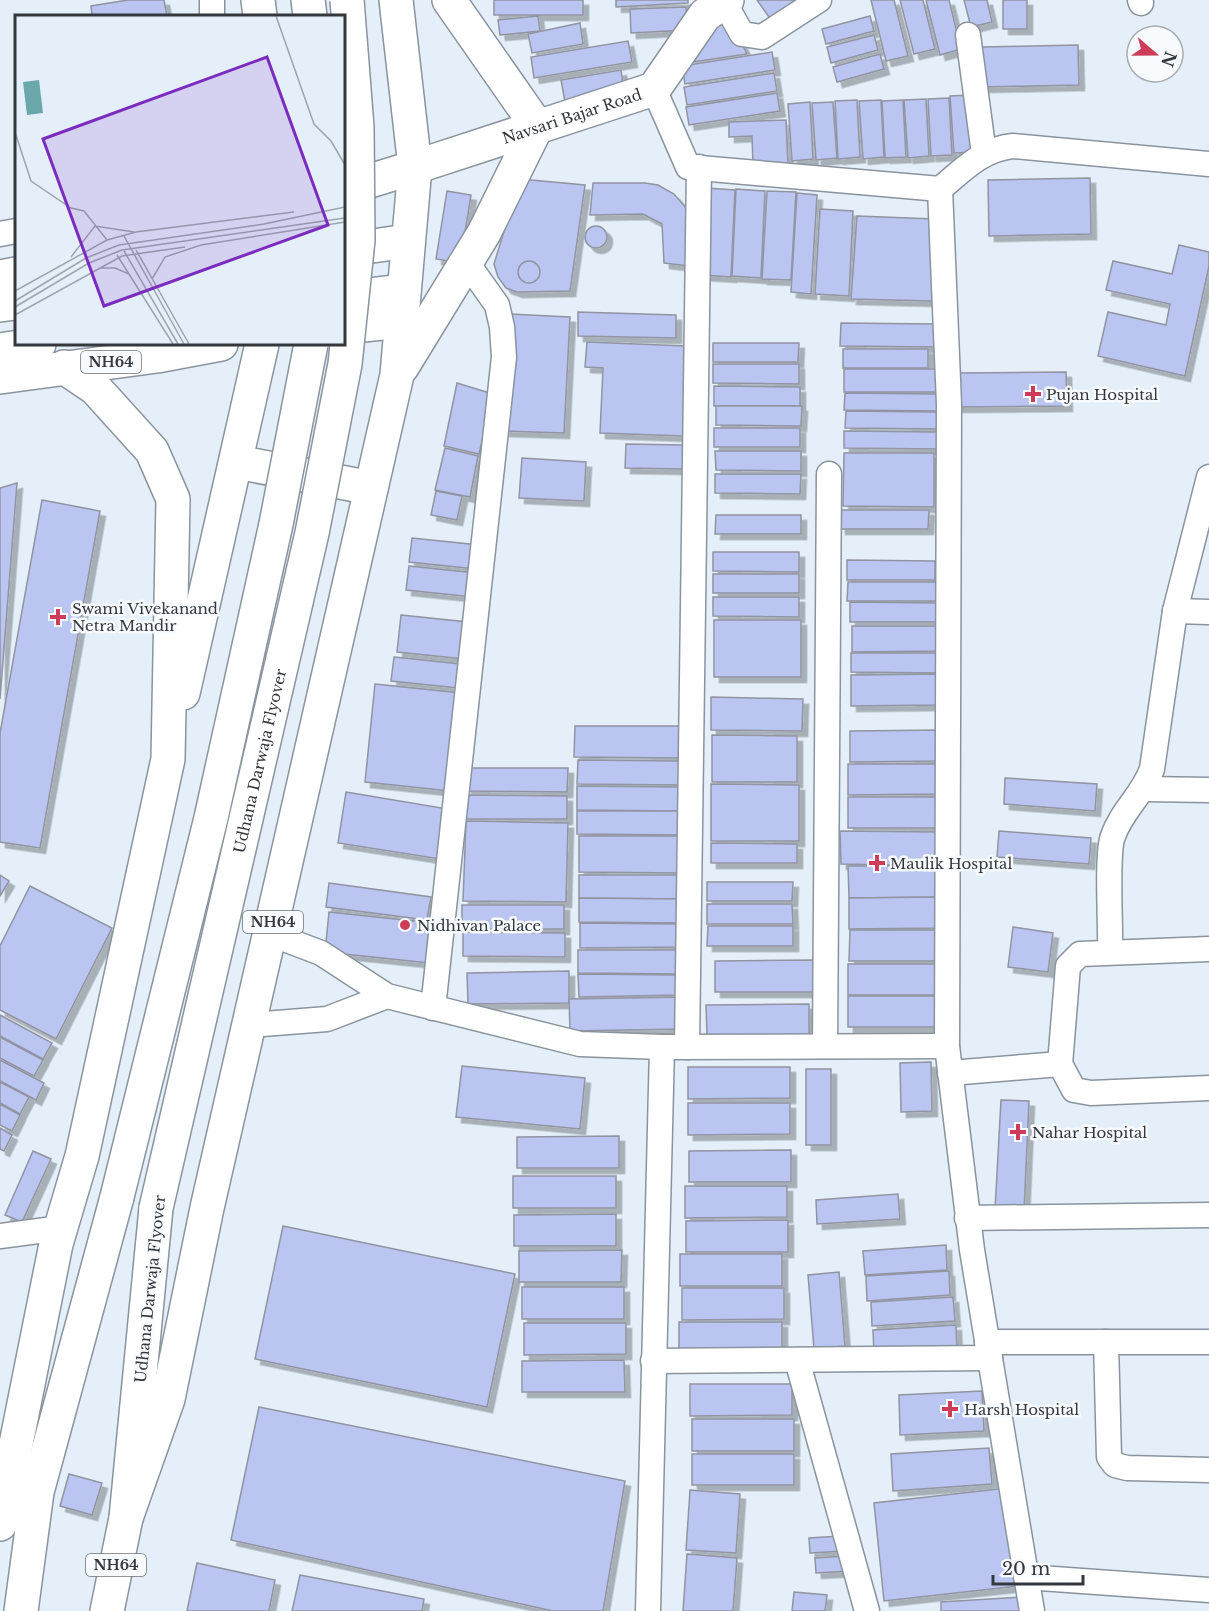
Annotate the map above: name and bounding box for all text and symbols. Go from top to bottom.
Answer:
inset map [15,15,345,345]
north arrow [1125,24,1185,84]
text: N [1157,49,1181,70]
street label: Navsari Bajar Road [500,84,644,147]
road number: NH64 [81,351,141,373]
marker: Pujan Hospital [1024,385,1042,403]
place label: Pujan Hospital [1046,385,1158,404]
place label: Swami Vivekanand Netra Mandir [72,599,218,635]
marker: Swami Vivekanand Netra Mandir [49,608,67,626]
street label: Udhana Darwaja Flyover [229,666,290,855]
marker: Maulik Hospital [868,854,886,872]
place label: Maulik Hospital [890,854,1012,873]
road number: NH64 [243,911,303,933]
place label: Nidhivan Palace [417,916,541,935]
marker: Nidhivan Palace [398,918,412,932]
marker: Nahar Hospital [1009,1123,1027,1141]
place label: Nahar Hospital [1032,1123,1147,1142]
street label: Udhana Darwaja Flyover [131,1193,169,1384]
marker: Harsh Hospital [941,1400,959,1418]
place label: Harsh Hospital [964,1400,1079,1419]
scale bar [993,1548,1083,1586]
road number: NH64 [86,1554,146,1576]
text: 20 m [1002,1558,1050,1580]

